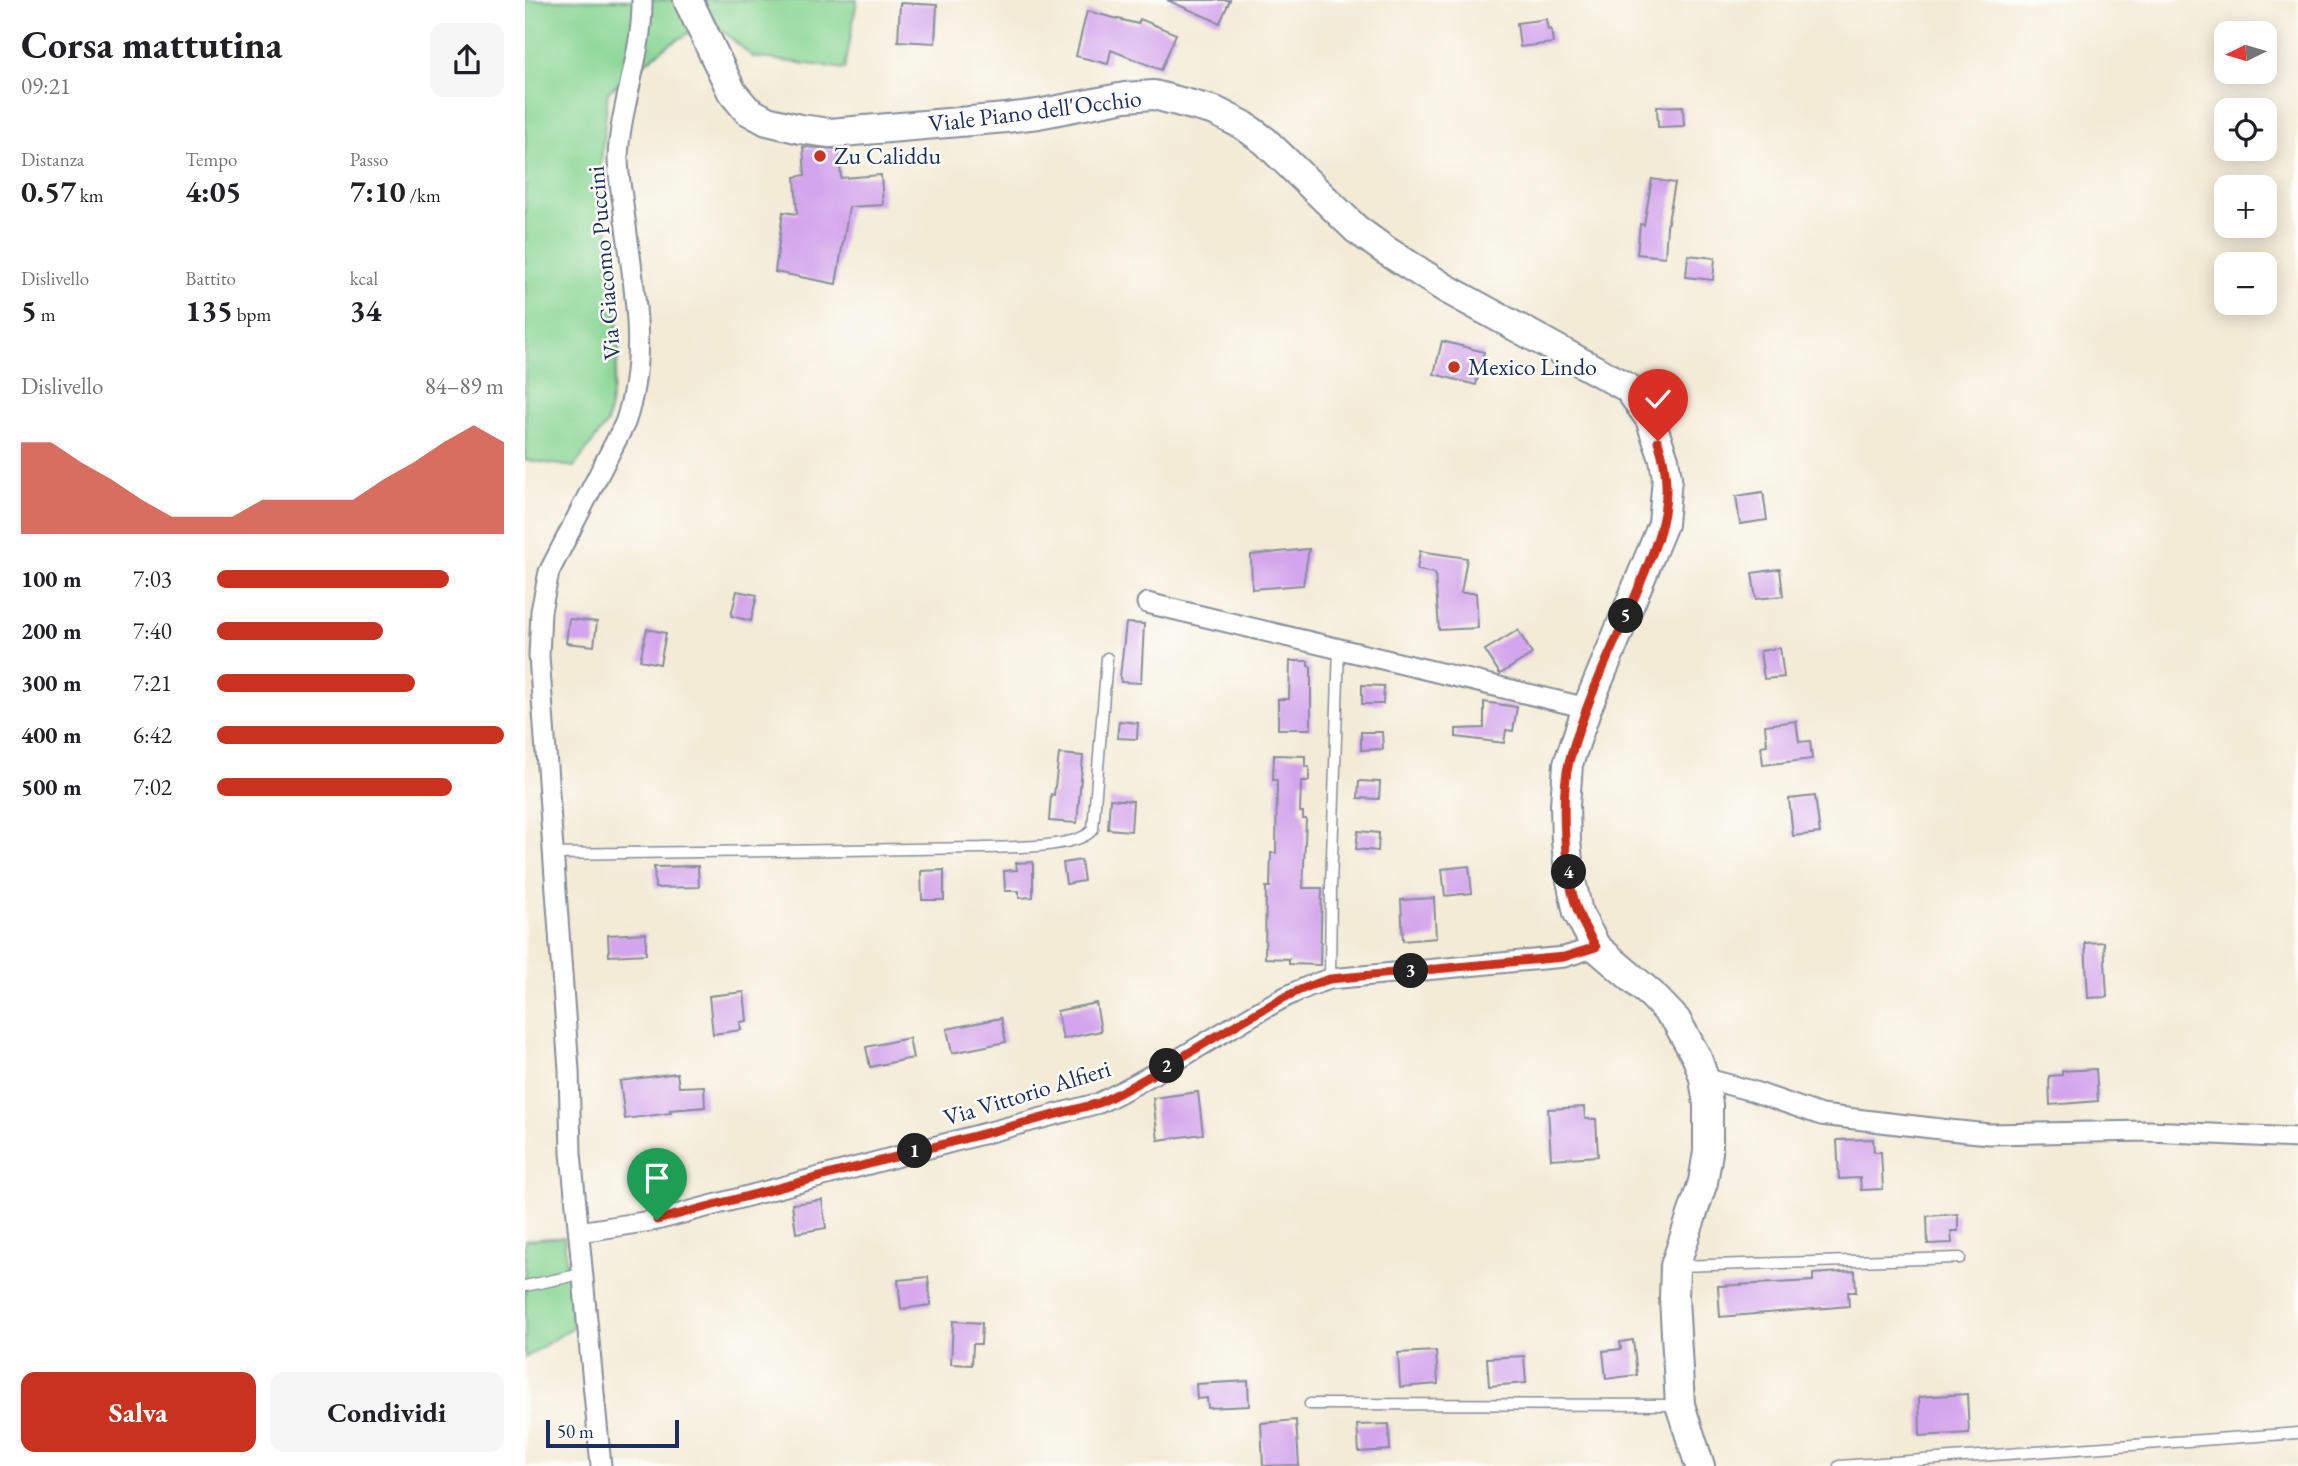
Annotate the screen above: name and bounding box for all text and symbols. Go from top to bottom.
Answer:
text: Corsa mattutina [21,20,282,69]
north arrow [2214,21,2277,84]
map controls [2214,21,2277,315]
button: share [430,23,504,97]
text: 09:21 [21,71,71,101]
street label: Viale Piano dell'Occhio [927,82,1143,139]
button: locate [2214,98,2277,161]
place label: Zu Caliddu [834,140,941,171]
text: Distanza [21,147,84,172]
text: Tempo [185,147,238,172]
text: Passo [350,147,388,172]
marker: Zu Caliddu [812,148,828,164]
street label: Via Giacomo Puccini [580,165,627,361]
text: 0.57 [21,172,76,211]
text: 4:05 [185,172,241,211]
text: 7:10 [350,172,406,211]
button: + [2214,175,2277,238]
text: km [76,183,104,208]
text: /km [406,183,441,208]
button: − [2214,252,2277,315]
text: Dislivello [21,266,89,291]
text: Battito [185,266,236,291]
text: kcal [350,266,378,291]
text: 5 [21,291,37,330]
text: 135 [185,291,233,330]
text: 34 [350,291,381,330]
text: m [37,302,55,327]
text: bpm [233,302,271,327]
place label: Mexico Lindo [1468,351,1597,382]
marker: Mexico Lindo [1446,359,1462,375]
pin [1628,369,1688,441]
text: Dislivello [21,371,103,401]
text: 84–89 m [425,371,504,401]
icon: check [1639,380,1677,418]
text: 100 m [21,564,82,594]
text: 7:03 [133,564,172,594]
pin: 5 [1609,598,1643,634]
text: 5 [1620,603,1631,628]
text: 200 m [21,616,82,646]
text: 7:40 [133,616,172,646]
text: 300 m [21,668,82,698]
text: 7:21 [133,668,172,698]
text: 400 m [21,720,82,750]
text: 6:42 [133,720,172,750]
text: 500 m [21,772,82,802]
text: 7:02 [133,772,172,802]
pin: 4 [1551,854,1587,890]
text: 4 [1563,859,1574,884]
pin: 3 [1393,954,1428,988]
text: 3 [1405,958,1416,983]
pin: 2 [1149,1048,1185,1084]
street label: Via Vittorio Alfieri [940,1052,1114,1133]
text: 2 [1161,1053,1172,1078]
pin: 1 [897,1134,933,1168]
text: 1 [909,1138,920,1163]
pin [627,1148,687,1220]
icon: arrive [638,1159,676,1197]
button: Salva [21,1372,256,1452]
button: Condividi [270,1372,504,1452]
scale bar [546,1417,679,1449]
text: 50 m [557,1419,594,1444]

